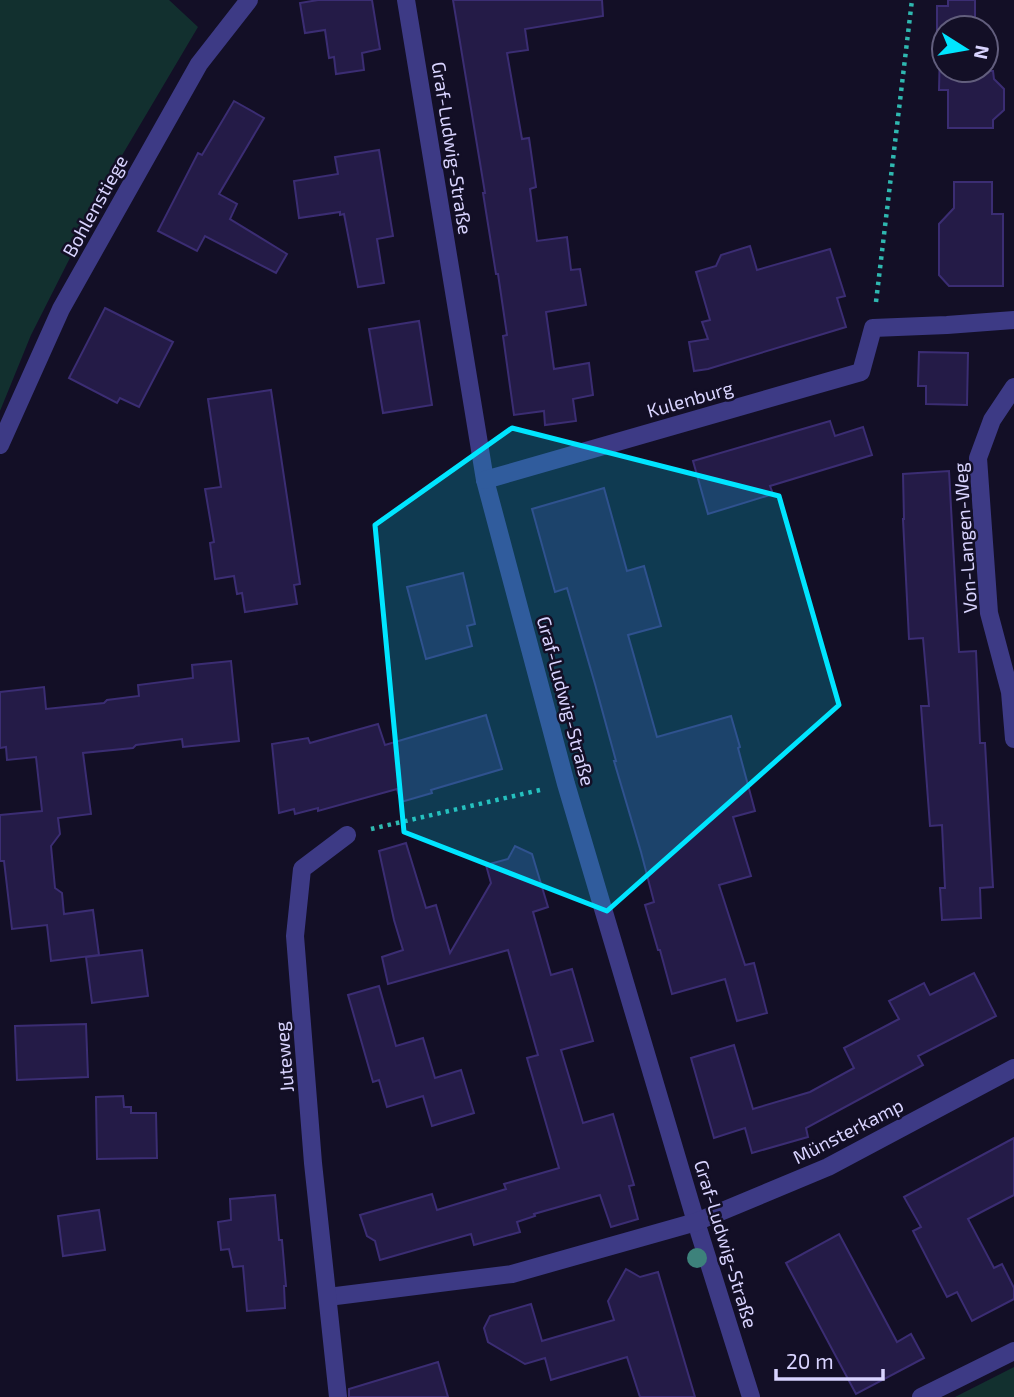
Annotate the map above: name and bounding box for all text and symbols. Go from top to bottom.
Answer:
north arrow [930,14,1000,84]
text: N [970,43,995,61]
street label: Graf-Ludwig-Straße [427,60,478,236]
street label: Bohlenstiege [57,151,132,261]
street label: Kulenburg [644,375,736,422]
street label: Von-Langen-Weg [948,462,981,614]
street label: Graf-Ludwig-Straße [533,613,600,788]
street label: Juteweg [269,1020,298,1093]
street label: Münsterkamp [789,1093,907,1168]
street label: Graf-Ludwig-Straße [690,1157,763,1331]
scale bar [776,1338,883,1382]
text: 20 m [786,1348,834,1373]

